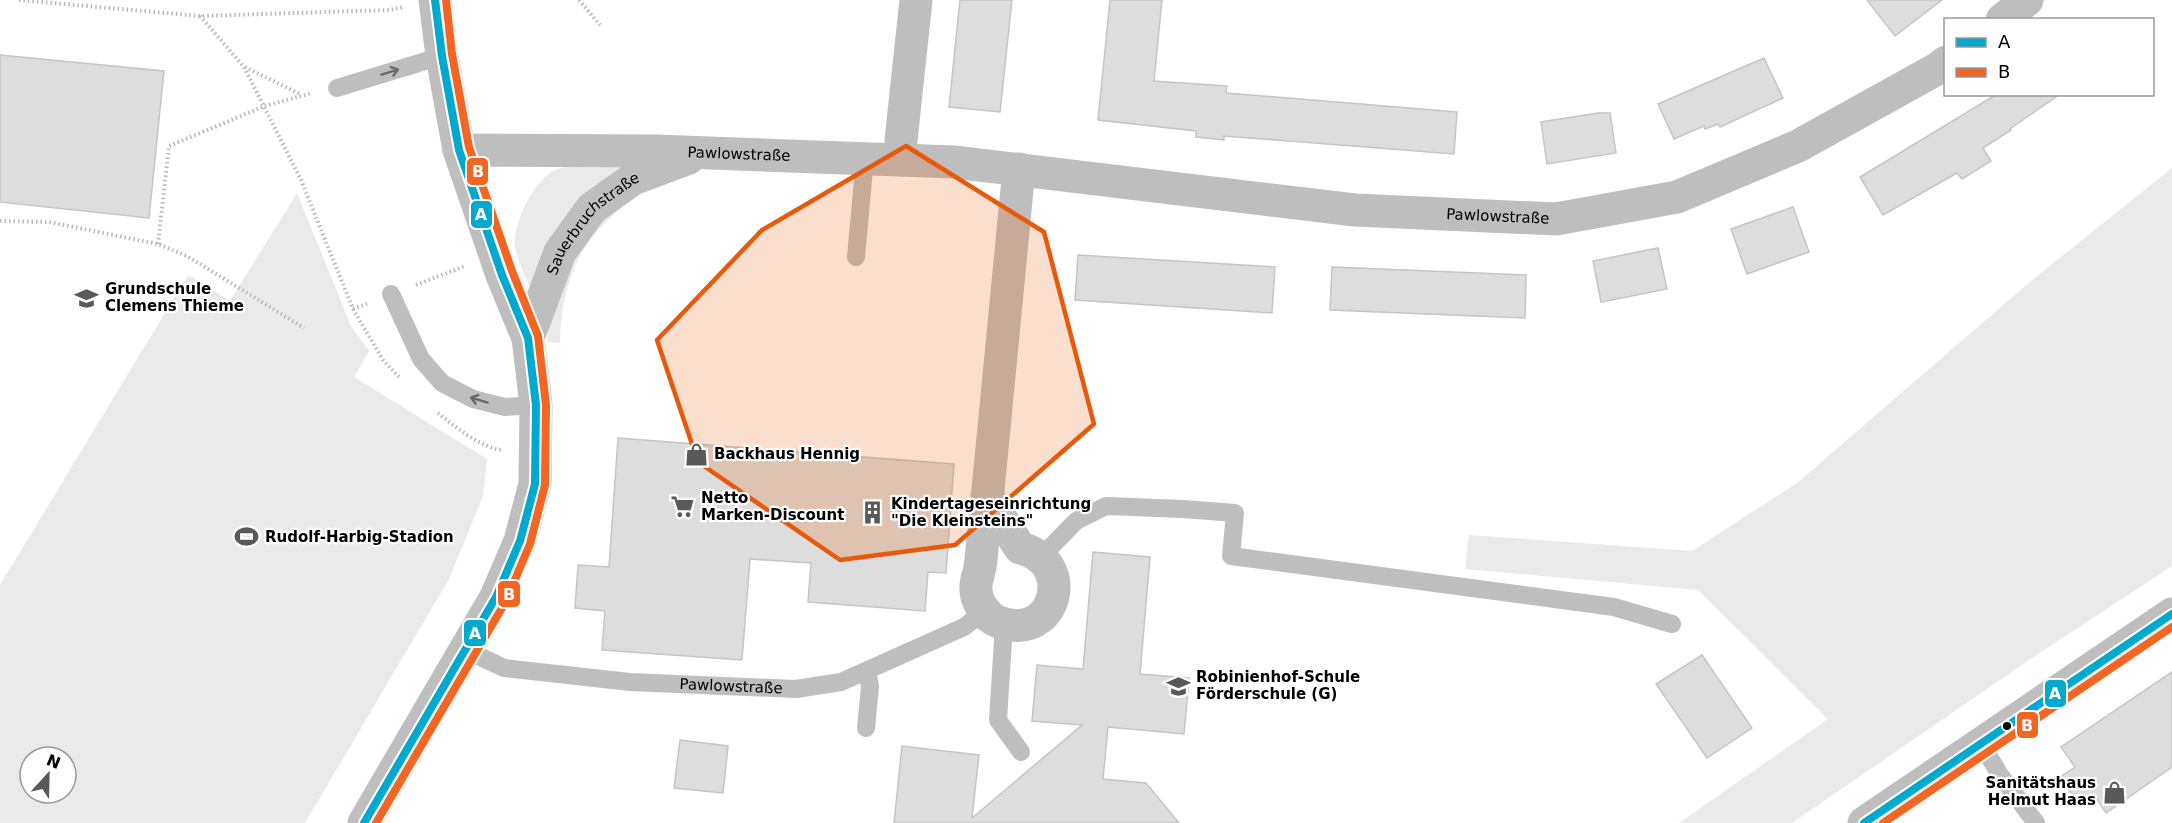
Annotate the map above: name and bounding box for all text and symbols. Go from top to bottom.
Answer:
legend [1944,18,2154,96]
text: A [1998,31,2011,52]
text: B [1998,61,2010,82]
one-way arrow [380,66,399,77]
street label: Pawlowstraße [687,143,791,165]
line badge: B [466,157,489,186]
text: B [472,162,484,181]
street label: Sauerbruchstraße [543,169,642,278]
line badge: A [470,200,493,229]
text: A [475,205,488,224]
street label: Pawlowstraße [1446,205,1550,228]
place label: Grundschule Clemens Thieme [105,280,244,315]
school or university icon: Grundschule Clemens Thieme [74,285,100,311]
one-way arrow [470,394,489,405]
shop icon: Backhaus Hennig [683,441,709,467]
place label: Backhaus Hennig [714,445,860,463]
place label: Netto Marken-Discount [701,489,844,524]
supermarket icon: Netto Marken-Discount [670,494,696,520]
place label: Kindertageseinrichtung "Die Kleinsteins" [891,495,1091,530]
building icon: Kindertageseinrichtung "Die Kleinsteins" [860,500,886,526]
sports icon: Rudolf-Harbig-Stadion [234,524,260,550]
place label: Rudolf-Harbig-Stadion [265,528,454,546]
line badge: B [497,580,521,608]
text: B [503,585,515,604]
line badge: A [463,619,487,647]
text: A [469,624,482,643]
place label: Robinienhof-Schule Förderschule (G) [1196,668,1360,703]
school or university icon: Robinienhof-Schule Förderschule (G) [1165,673,1191,699]
street label: Pawlowstraße [679,675,783,697]
line badge: A [2044,679,2067,708]
text: A [2049,684,2062,703]
line badge: B [2016,711,2039,739]
text: B [2021,716,2033,735]
unlabelled marker [2001,720,2013,732]
north arrow [18,745,78,805]
text: N [44,750,63,773]
place label: Sanitätshaus Helmut Haas [1985,774,2096,809]
shop icon: Sanitätshaus Helmut Haas [2101,779,2127,805]

